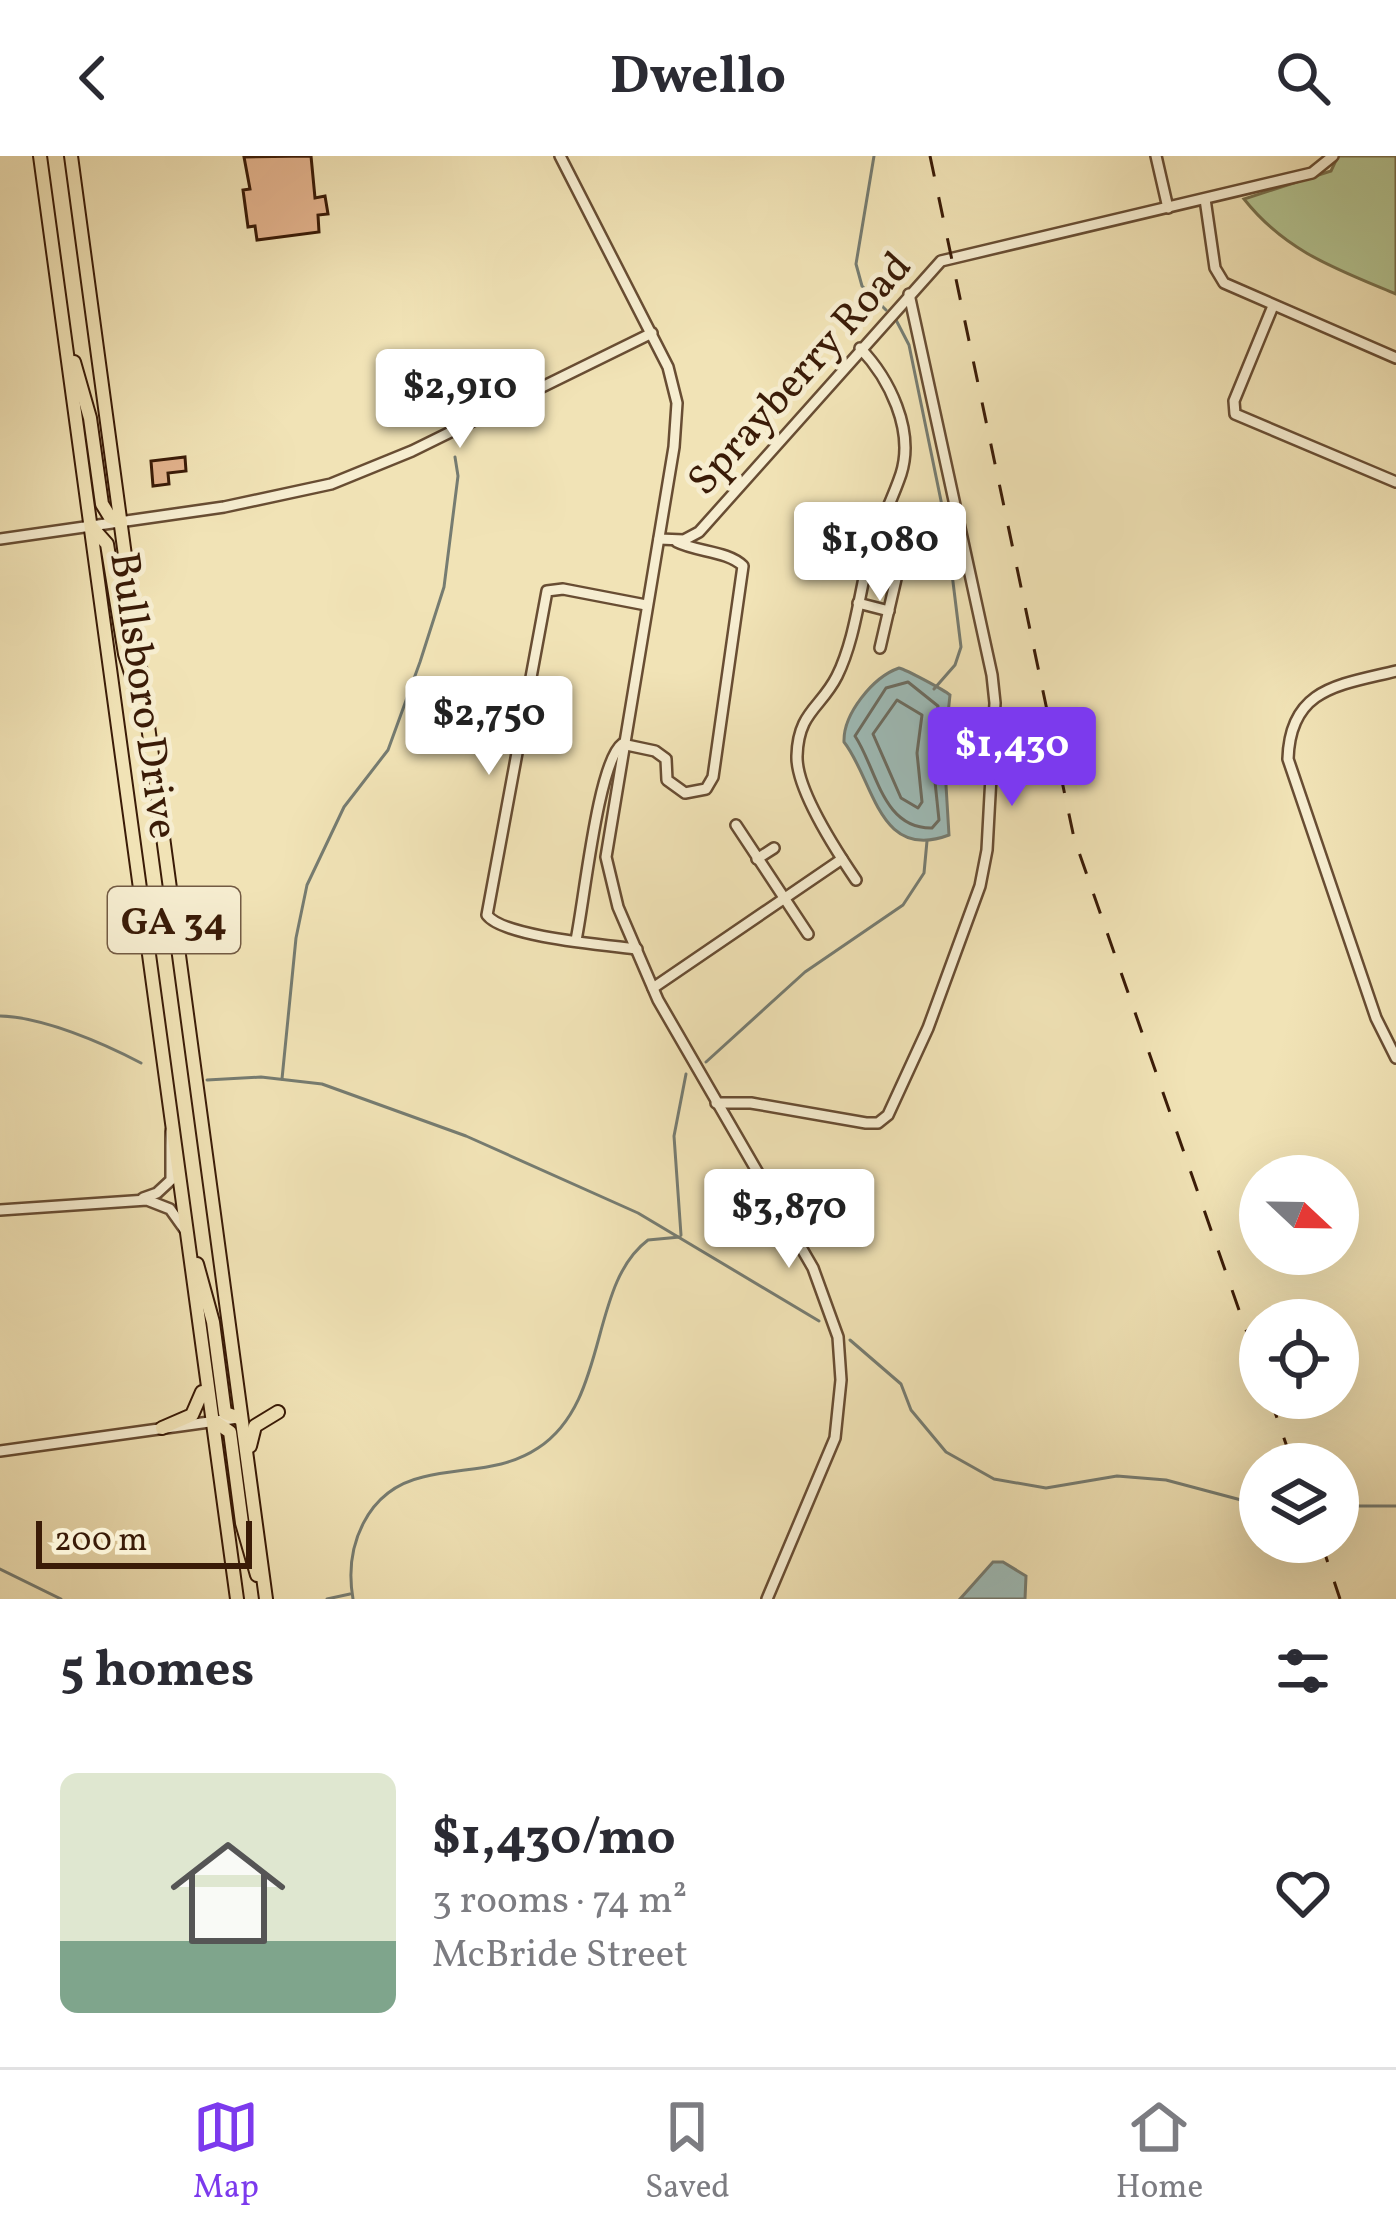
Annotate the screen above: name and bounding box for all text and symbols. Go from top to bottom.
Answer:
text: Dwello [610,41,786,116]
icon: back [60,45,126,111]
icon: search [1270,45,1336,111]
street label: Sprayberry Road [676,240,927,510]
pin: $2,910 [362,349,558,451]
text: $2,910 [403,361,517,415]
pin: $1,080 [782,502,978,604]
text: $1,080 [821,514,939,568]
street label: Bullsboro Drive [92,548,191,843]
pin: $2,750 [391,676,587,778]
text: $2,750 [432,688,546,742]
pin: $1,430 [914,707,1110,809]
text: $1,430 [955,719,1069,773]
road number: GA 34 [108,887,240,953]
north arrow [1239,1155,1359,1275]
map controls [1239,1155,1359,1563]
pin: $3,870 [691,1169,887,1271]
text: $3,870 [731,1181,847,1235]
button: locate [1239,1299,1359,1419]
button: layers [1239,1443,1359,1563]
scale bar [36,1515,252,1568]
text: 200 m [54,1519,148,1565]
text: 5 homes [60,1636,254,1707]
icon: filters [1270,1638,1336,1704]
text: $1,430/mo [432,1804,676,1875]
icon: home [156,1821,300,1965]
icon: heart [1270,1860,1336,1926]
text: 3 rooms · 74 m² [432,1875,687,1929]
text: McBride Street [432,1929,688,1983]
tab: Map [193,2094,259,2212]
tab: Saved [645,2094,730,2212]
tab: Home [1116,2094,1203,2212]

